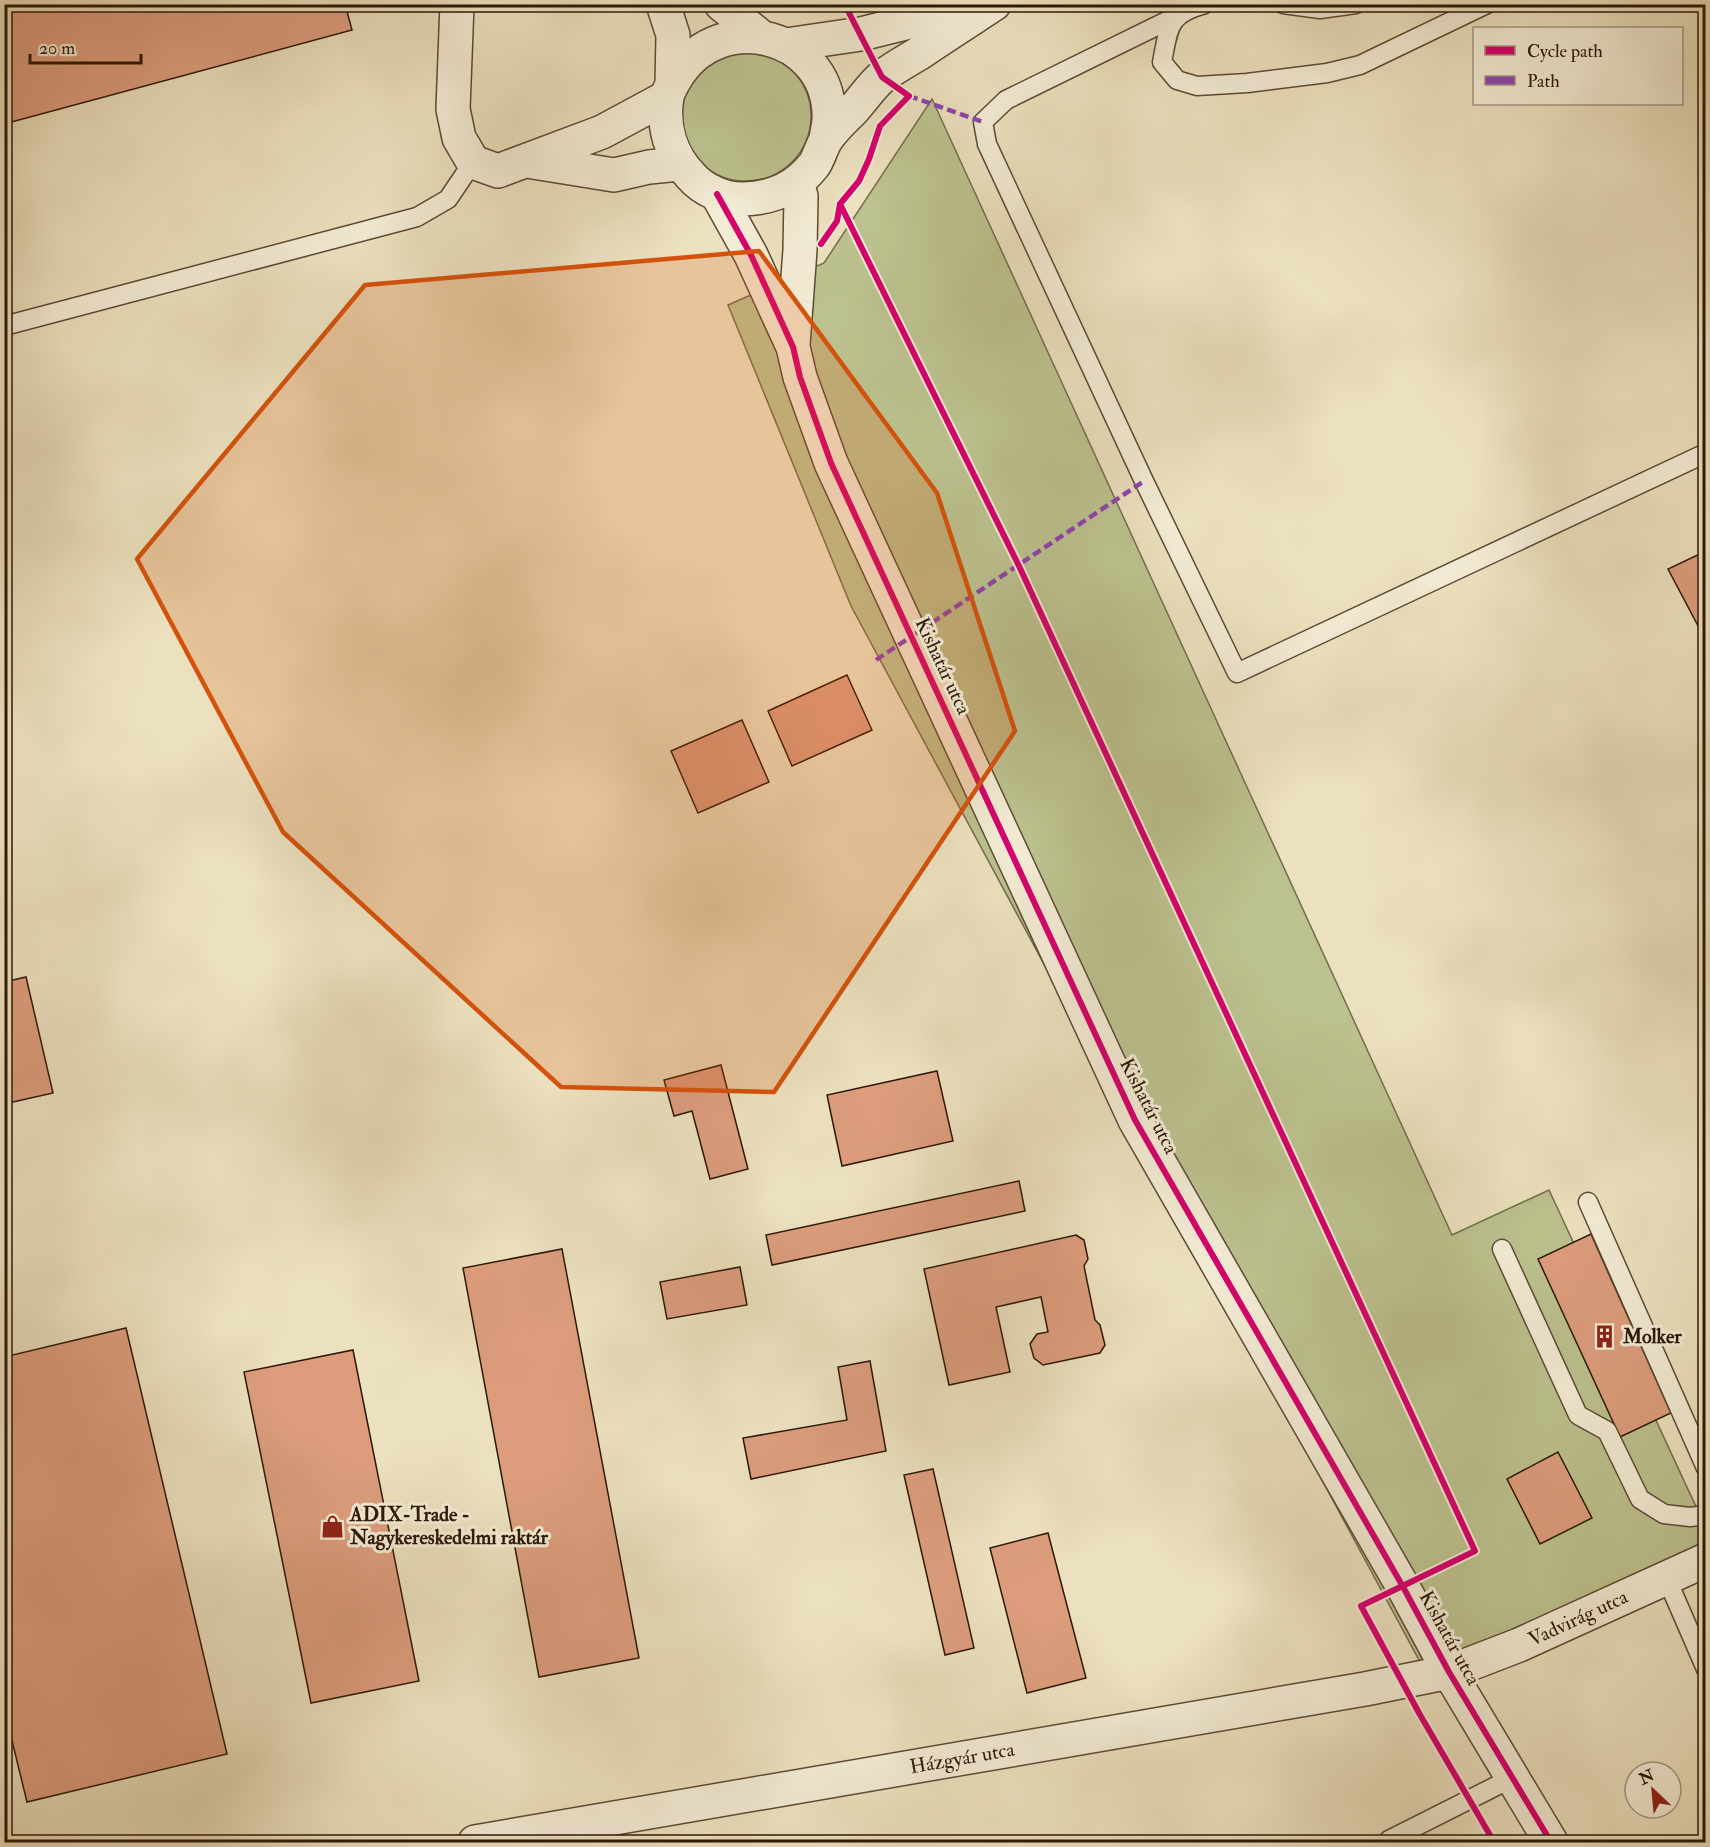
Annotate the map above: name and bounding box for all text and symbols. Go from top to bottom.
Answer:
scale bar [30,27,141,65]
legend [1473,27,1683,105]
text: 20 m [39,37,75,60]
text: Cycle path [1527,40,1603,63]
text: Path [1527,70,1560,93]
street label: Kishatár utca [910,614,977,719]
street label: Kishatár utca [1114,1054,1184,1159]
building icon: Molker [1592,1323,1618,1349]
place label: Molker [1622,1324,1682,1349]
place label: ADIX-Trade - Nagykereskedelmi raktár [349,1502,548,1551]
shop icon: ADIX-Trade - Nagykereskedelmi raktár [319,1513,345,1539]
street label: Vadvirág utca [1524,1584,1633,1652]
street label: Kishatár utca [1414,1586,1487,1690]
street label: Házgyár utca [908,1736,1017,1780]
north arrow [1623,1760,1683,1820]
text: N [1635,1765,1658,1790]

